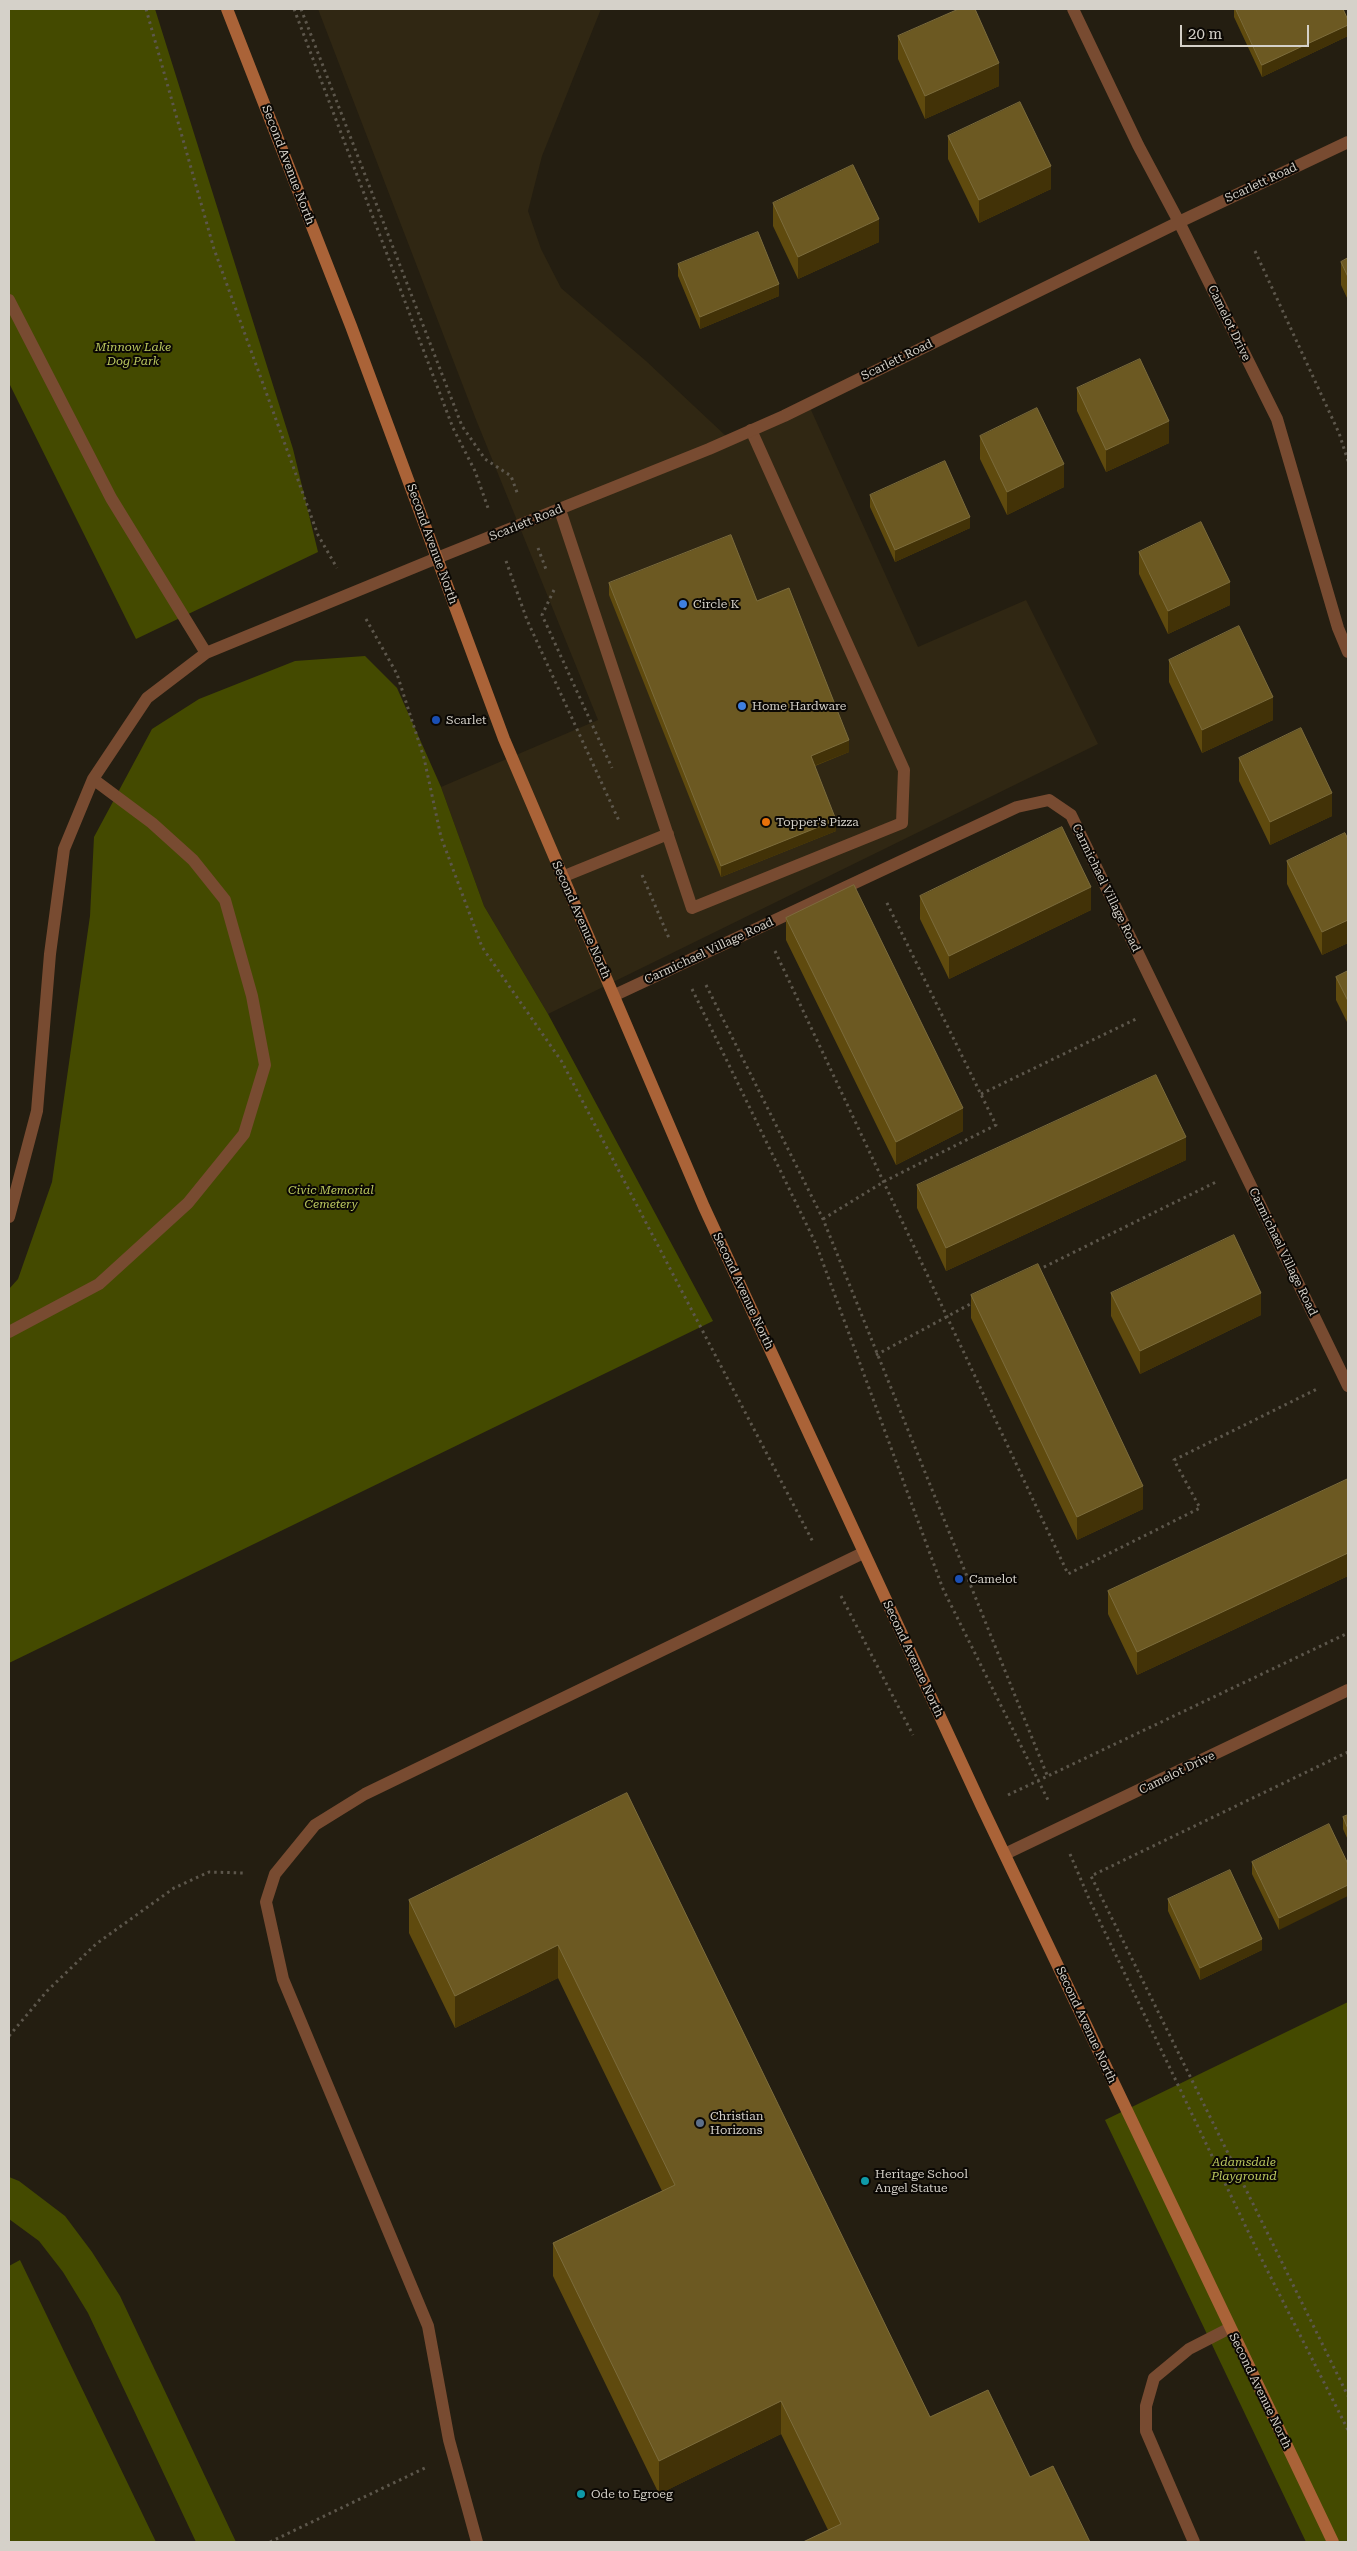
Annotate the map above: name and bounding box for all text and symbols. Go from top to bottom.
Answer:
scale bar [1182,15,1311,47]
text: 20 m [1188,25,1222,43]
street label: Second Avenue North [259,103,317,227]
street label: Scarlett Road [1223,160,1299,206]
street label: Camelot Drive [1204,283,1254,363]
street label: Scarlett Road [859,337,935,383]
park label: Minnow Lake Dog Park [95,340,171,368]
street label: Second Avenue North [404,482,460,606]
street label: Scarlett Road [487,502,565,544]
place label: Circle K [693,597,739,611]
marker: Circle K [677,598,689,610]
place label: Home Hardware [752,699,846,713]
marker: Home Hardware [736,700,748,712]
place label: Scarlet [446,713,487,727]
marker: Scarlet [430,714,442,726]
place label: Topper's Pizza [776,815,859,829]
marker: Topper's Pizza [760,816,772,828]
street label: Carmichael Village Road [1069,822,1143,954]
street label: Second Avenue North [549,859,613,981]
street label: Carmichael Village Road [642,915,776,987]
park label: Civic Memorial Cemetery [288,1183,374,1211]
street label: Carmichael Village Road [1246,1186,1320,1318]
street label: Second Avenue North [710,1230,776,1352]
place label: Camelot [969,1572,1017,1586]
marker: Camelot [953,1573,965,1585]
street label: Second Avenue North [880,1598,946,1720]
street label: Camelot Drive [1137,1748,1217,1798]
street label: Second Avenue North [1053,1964,1119,2086]
place label: Christian Horizons [710,2109,763,2137]
marker: Christian Horizons [694,2117,706,2129]
park label: Adamsdale Playground [1211,2155,1277,2183]
place label: Heritage School Angel Statue [875,2167,968,2195]
marker: Heritage School Angel Statue [859,2175,871,2187]
street label: Second Avenue North [1226,2331,1294,2451]
place label: Ode to Egroeg [591,2487,673,2501]
marker: Ode to Egroeg [575,2488,587,2500]

